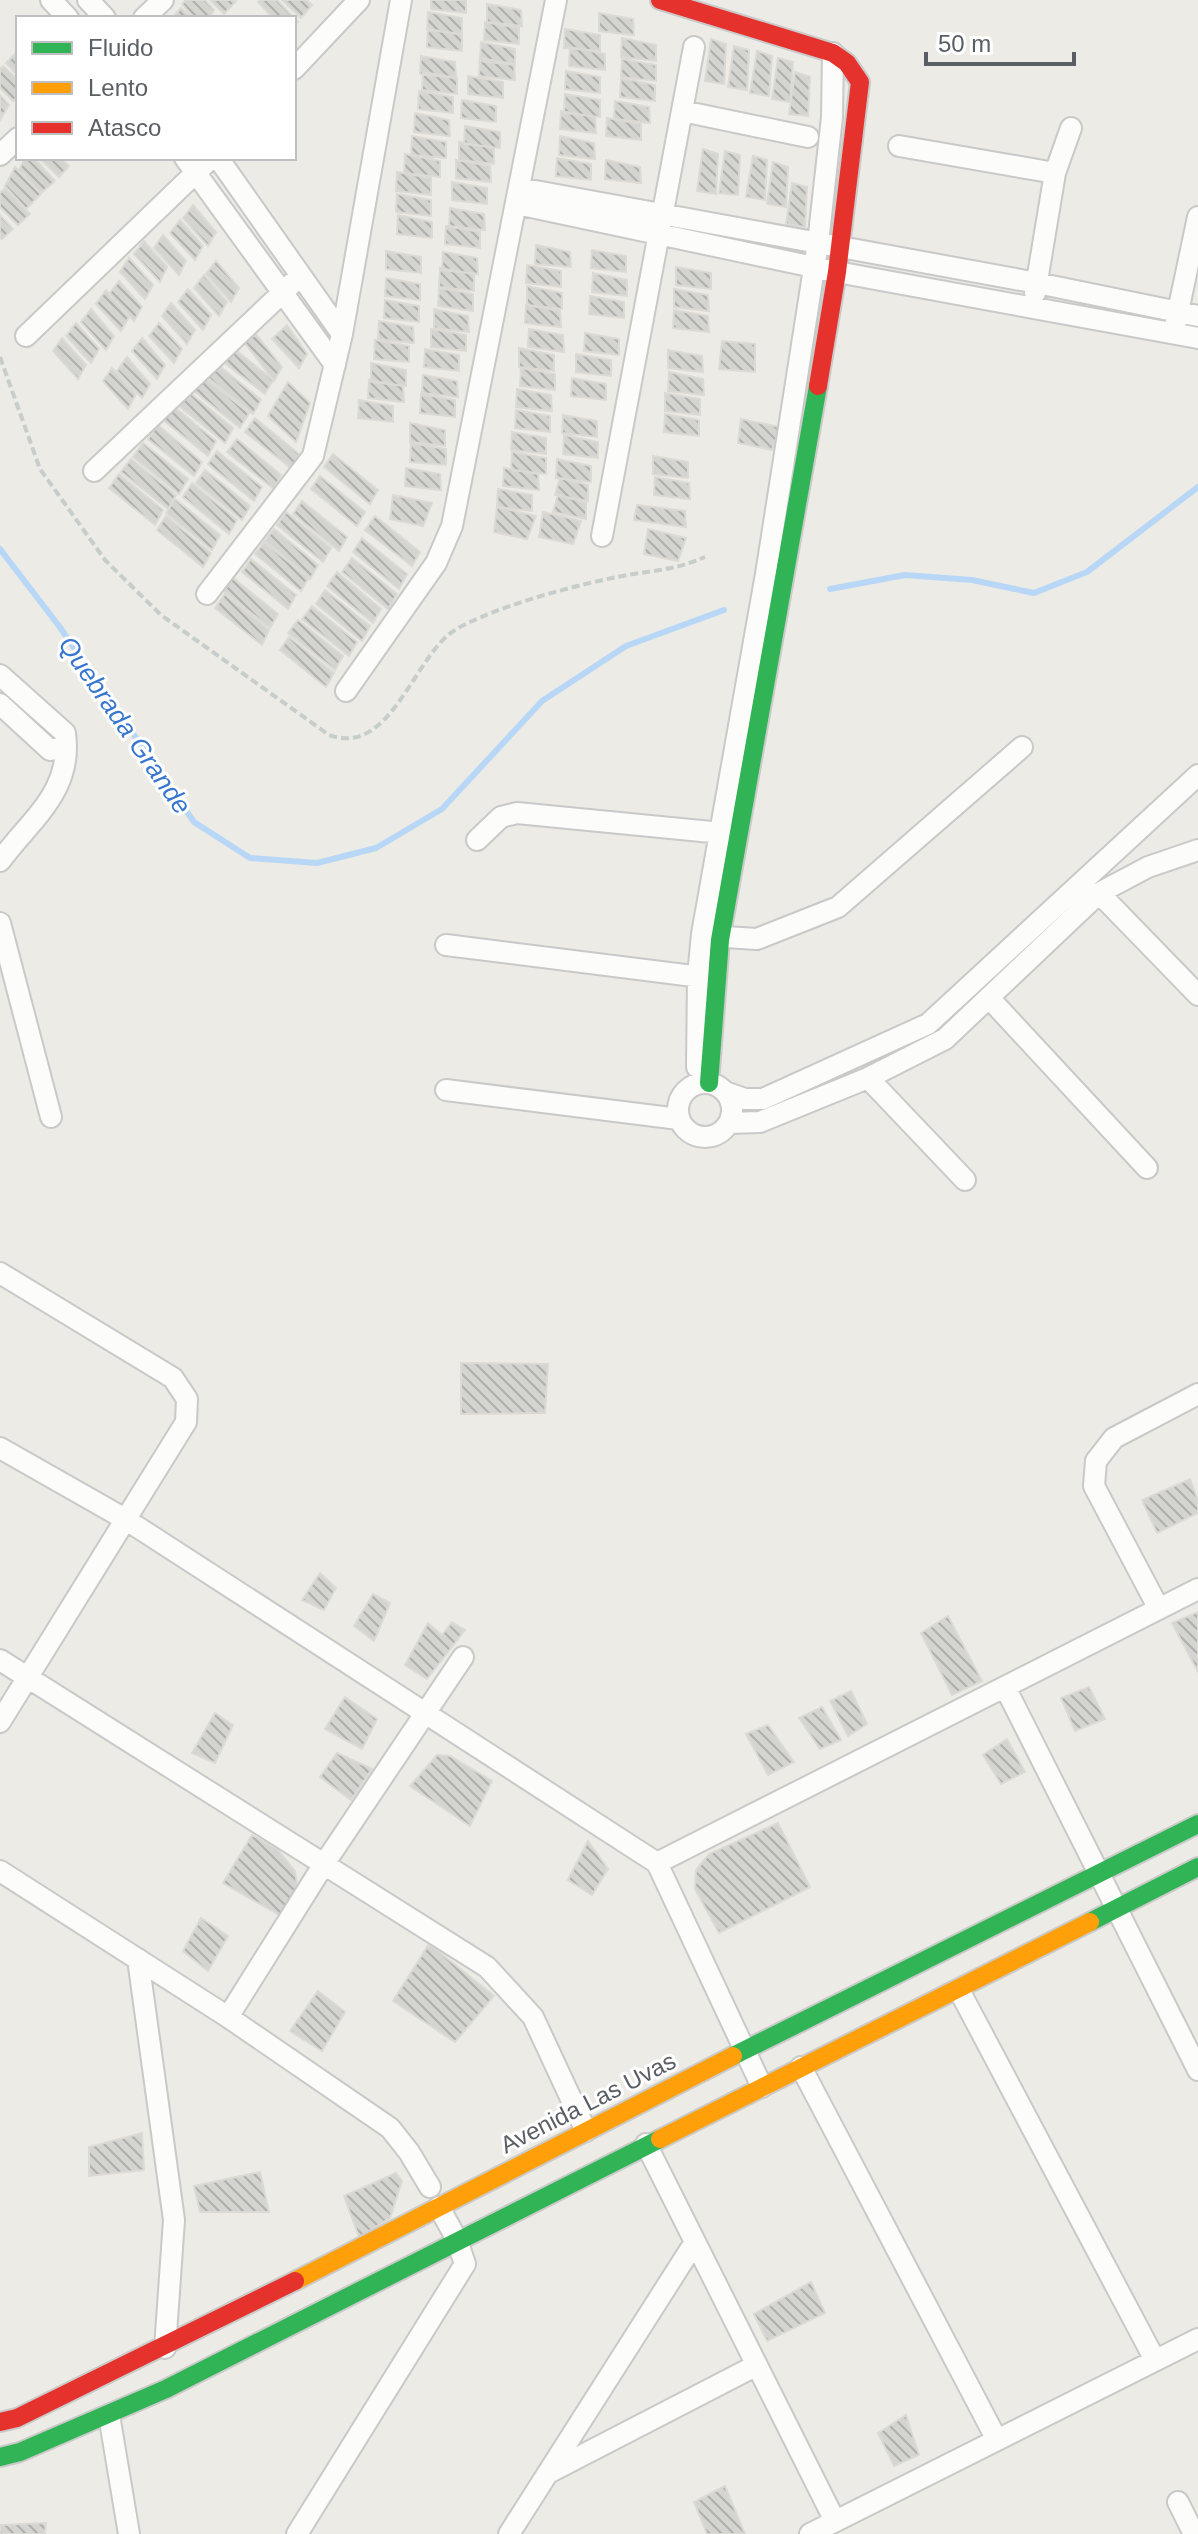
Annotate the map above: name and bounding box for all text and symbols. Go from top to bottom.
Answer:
legend [16,16,296,160]
scale bar [926,16,1074,66]
text: 50 m [938,30,991,57]
text: Fluido [88,34,153,61]
text: Lento [88,74,148,101]
text: Atasco [88,114,161,141]
water label: Quebrada Grande [53,631,197,819]
street label: Avenida Las Uvas [496,2047,680,2158]

